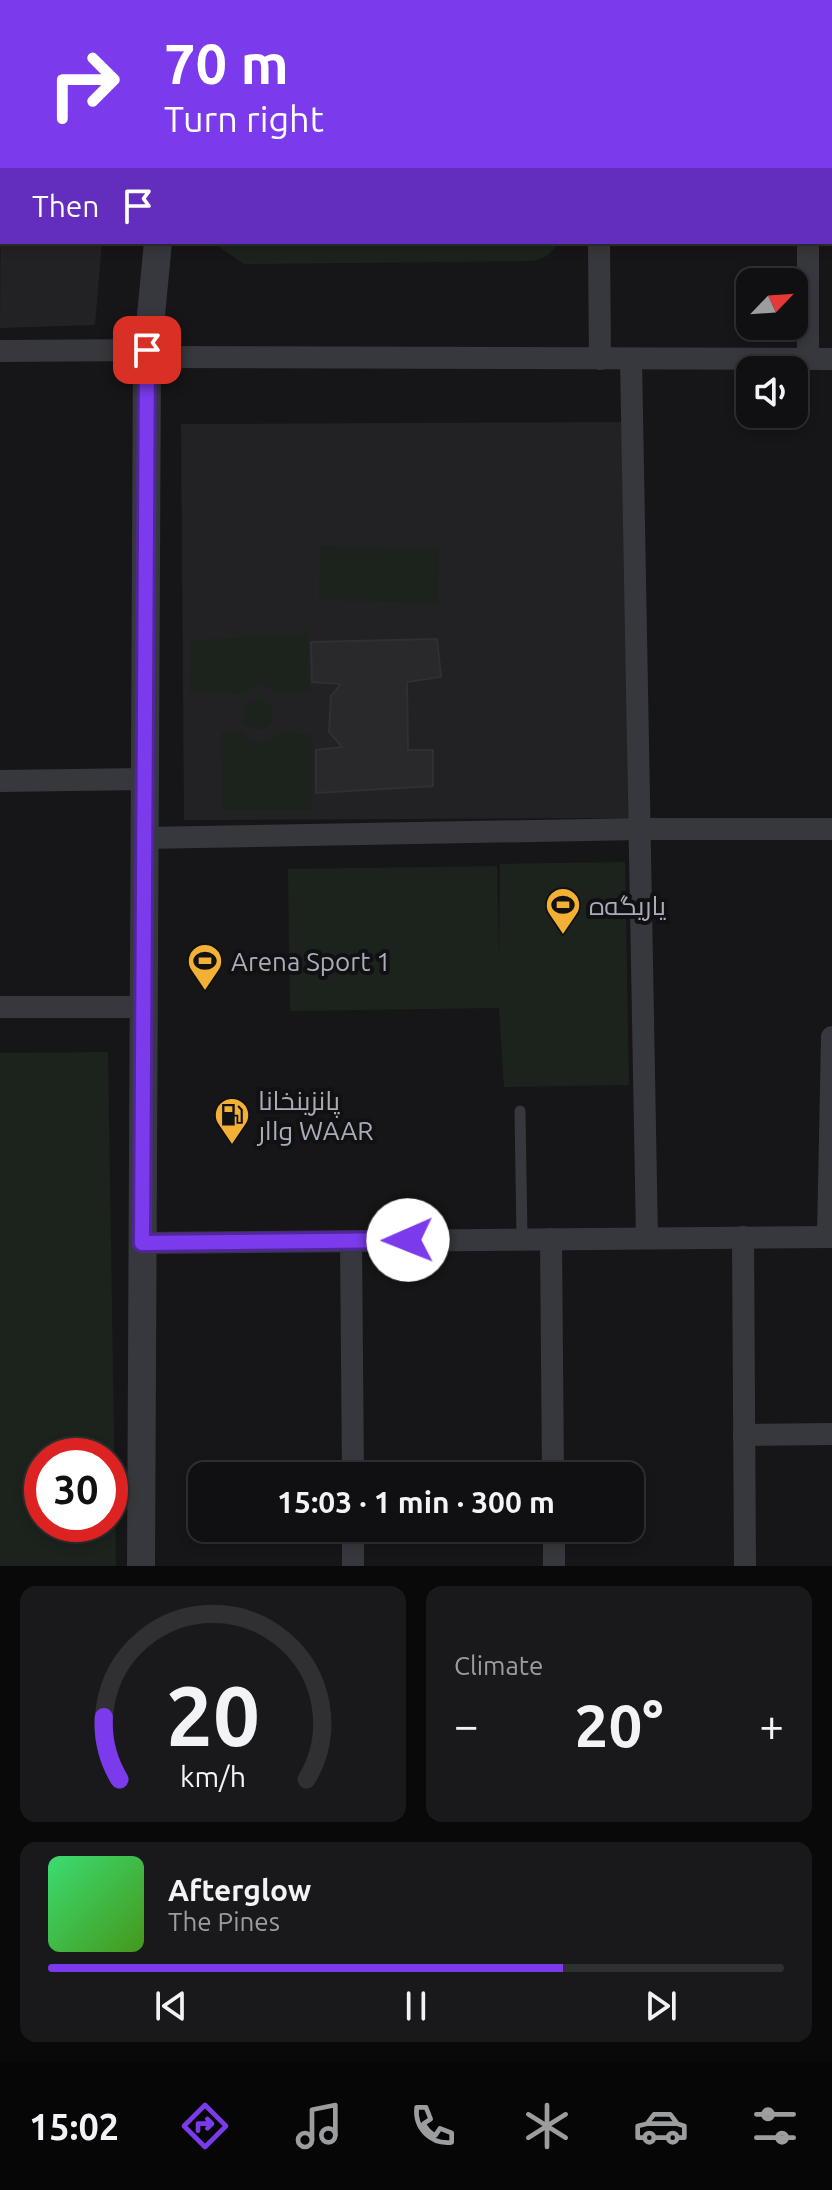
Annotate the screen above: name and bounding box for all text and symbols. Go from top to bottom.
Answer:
icon: right [32,32,136,136]
text: 70 m [164,32,289,95]
text: Turn right [164,98,324,139]
icon: arrive [116,184,160,228]
text: Then [32,189,100,223]
north arrow [736,268,808,340]
map controls [736,268,808,428]
pin [113,316,181,384]
icon: arrive [125,328,169,372]
button: sound [736,356,808,428]
sports icon: یاریگه‌ه [544,886,582,936]
place label: یاریگه‌ه [589,891,666,921]
sports icon: Arena Sport 1 [186,942,224,992]
place label: Arena Sport 1 [231,947,391,976]
place label: پانزینخانا واار WAAR [256,1086,374,1146]
fuel station icon: پانزینخانا واار WAAR [213,1096,251,1146]
position arrow [366,1198,450,1282]
speed limit sign: 30 [24,1438,128,1542]
text: 15:03 · 1 min · 300 m [277,1485,555,1519]
text: Climate [454,1651,543,1680]
text: 20 [166,1668,260,1762]
text: 20° [575,1691,663,1758]
text: − [454,1700,479,1749]
text: + [759,1700,784,1749]
text: km/h [180,1760,246,1792]
text: Afterglow [168,1873,311,1907]
text: The Pines [168,1907,280,1936]
icon: previous [149,1984,193,2028]
icon: pause [394,1984,438,2028]
icon: next [639,1984,683,2028]
icon: directions [177,2098,233,2154]
icon: music [291,2098,347,2154]
icon: phone [405,2098,461,2154]
icon: climate [519,2098,575,2154]
icon: car [633,2098,689,2154]
icon: filters [747,2098,803,2154]
text: 15:02 [29,2106,119,2147]

